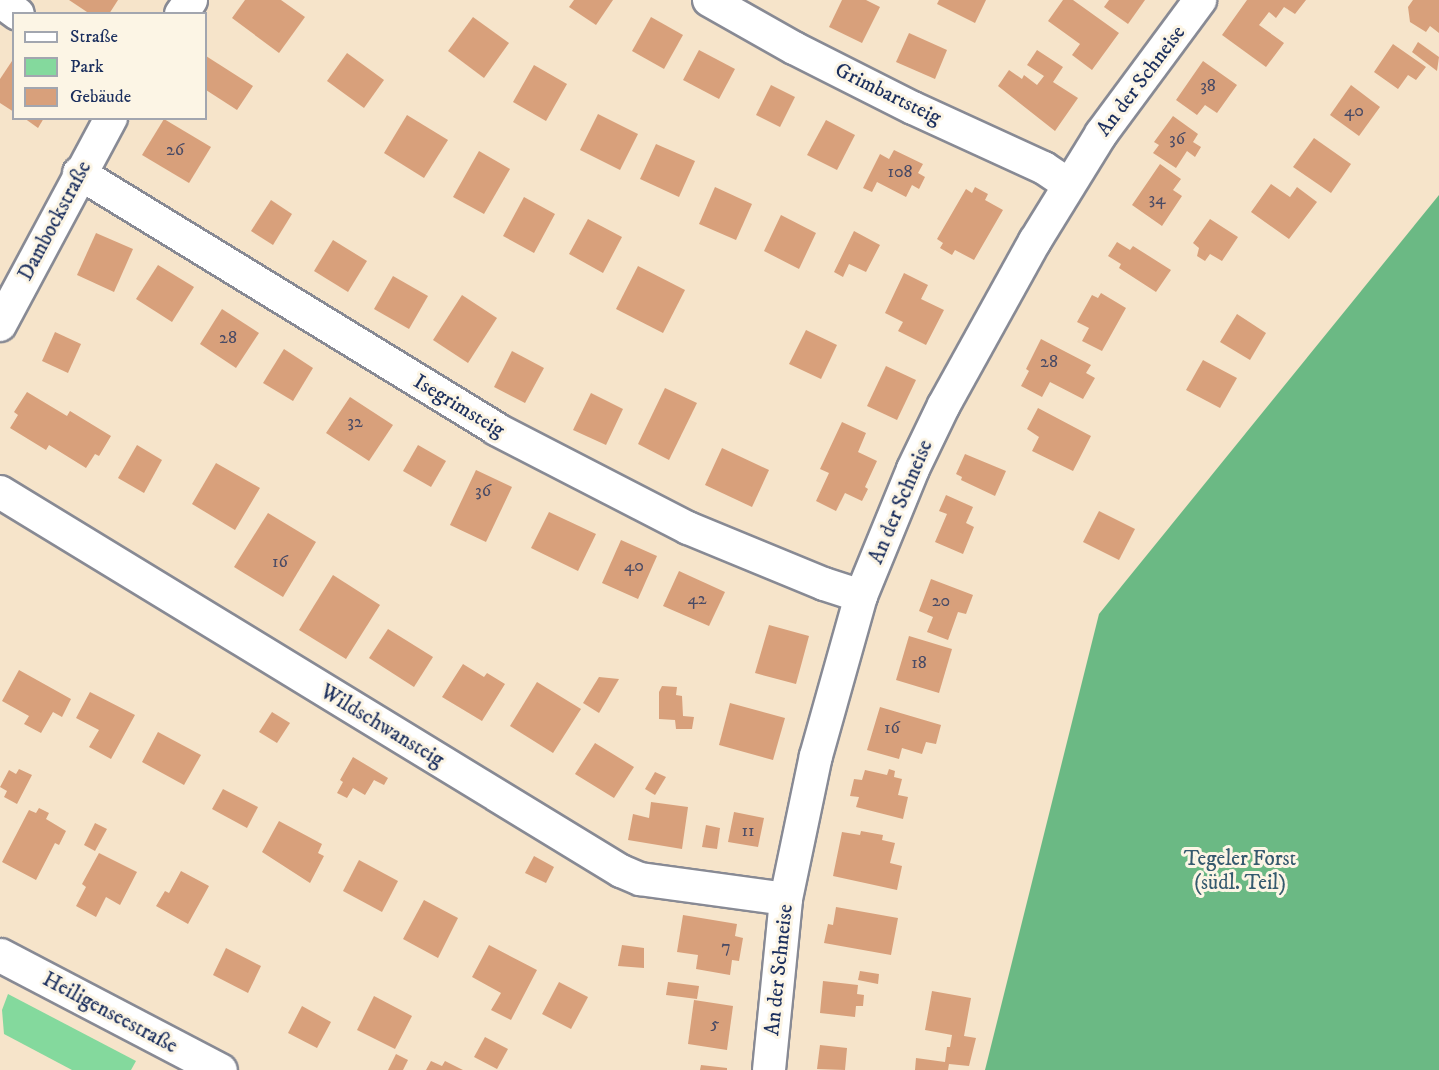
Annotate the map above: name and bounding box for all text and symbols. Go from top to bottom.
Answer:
legend [12,12,207,120]
street label: An der Schneise [1091,21,1191,141]
text: Straße [70,26,118,48]
text: Park [70,56,104,78]
street label: Grimbartsteig [831,57,945,131]
house number: 38 [1200,75,1216,97]
text: Gebäude [70,86,131,108]
house number: 40 [1344,100,1364,122]
house number: 36 [1169,128,1185,150]
house number: 26 [166,139,184,161]
street label: Dambockstraße [13,157,97,285]
house number: 108 [887,161,913,183]
house number: 34 [1148,188,1166,210]
house number: 28 [219,327,237,349]
house number: 28 [1040,351,1058,373]
street label: Isegrimsteig [409,369,509,443]
house number: 32 [347,411,363,433]
street label: An der Schneise [864,436,938,568]
house number: 36 [475,480,491,502]
house number: 16 [272,551,288,573]
house number: 40 [624,555,644,577]
house number: 42 [687,588,707,610]
house number: 20 [932,590,950,612]
house number: 18 [911,652,927,674]
street label: Wildschwansteig [316,679,448,773]
house number: 16 [884,717,900,739]
house number: 11 [741,820,755,842]
park label: Tegeler Forst (südl. Teil) [1184,846,1296,896]
street label: An der Schneise [760,903,798,1037]
house number: 7 [721,936,731,958]
street label: Heiligenseestraße [38,967,182,1059]
house number: 5 [711,1013,719,1035]

